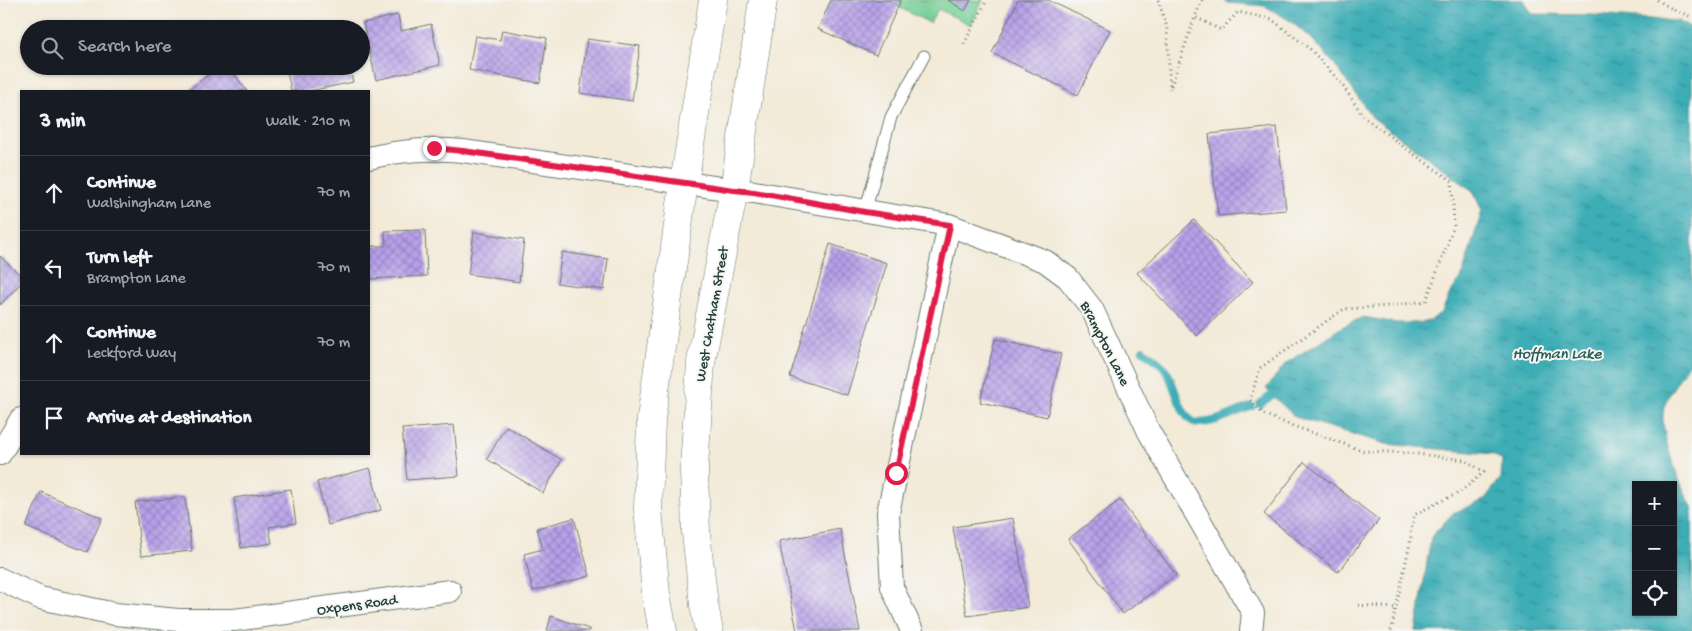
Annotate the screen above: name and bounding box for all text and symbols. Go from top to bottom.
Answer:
search box [20,20,370,75]
icon: search [38,34,66,62]
text: Search here [78,36,172,59]
text: 3 min [40,110,85,135]
text: Walk · 210 m [266,113,350,132]
route end [423,137,446,160]
text: Continue [87,172,156,195]
icon: ahead [40,179,68,207]
text: 70 m [317,184,350,203]
text: Walshingham Lane [87,195,211,214]
street label: West Chatham Street [692,244,734,383]
text: Turn left [87,247,151,270]
icon: left [40,254,68,282]
text: 70 m [317,259,350,278]
text: Brampton Lane [87,270,186,289]
street label: Brampton Lane [1075,298,1133,389]
text: Continue [87,322,156,345]
icon: ahead [40,329,68,357]
text: 70 m [317,334,350,353]
text: Leckford Way [87,345,176,364]
water label: Hoffman Lake [1513,346,1602,365]
icon: arrive [40,404,68,432]
text: Arrive at destination [87,407,251,430]
route start [885,462,908,485]
map controls [1632,481,1677,616]
button: + [1632,481,1677,526]
button: − [1632,526,1677,571]
button: locate [1632,571,1677,616]
street label: Oxpens Road [316,591,400,621]

